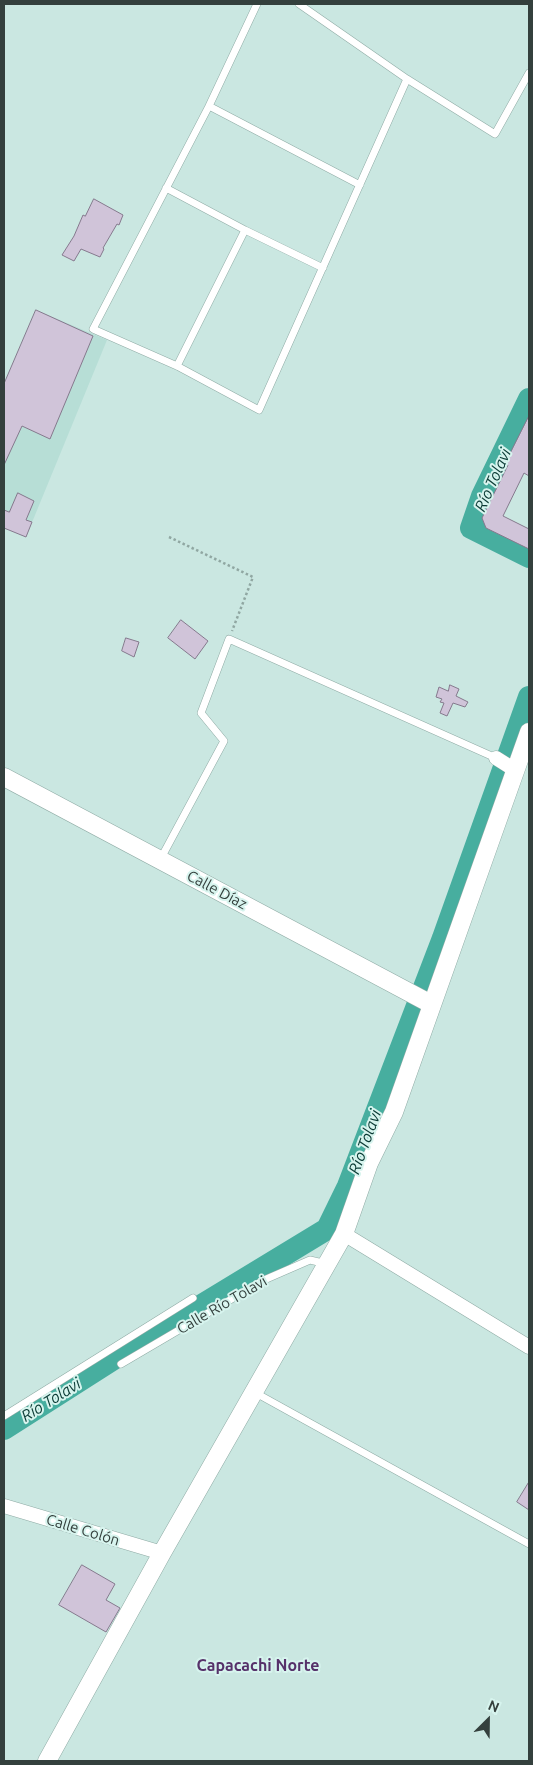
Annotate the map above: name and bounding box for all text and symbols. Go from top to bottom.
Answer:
water label: Río Tolavi [471,446,515,514]
street label: Calle Díaz [184,867,250,913]
water label: Río Tolavi [345,1107,385,1177]
street label: Calle Río Tolavi [174,1272,270,1338]
water label: Río Tolavi [18,1374,84,1426]
street label: Calle Colón [44,1510,122,1550]
district label: Capacachi Norte [196,1656,320,1676]
north arrow [463,1695,513,1745]
text: N [486,1697,502,1716]

